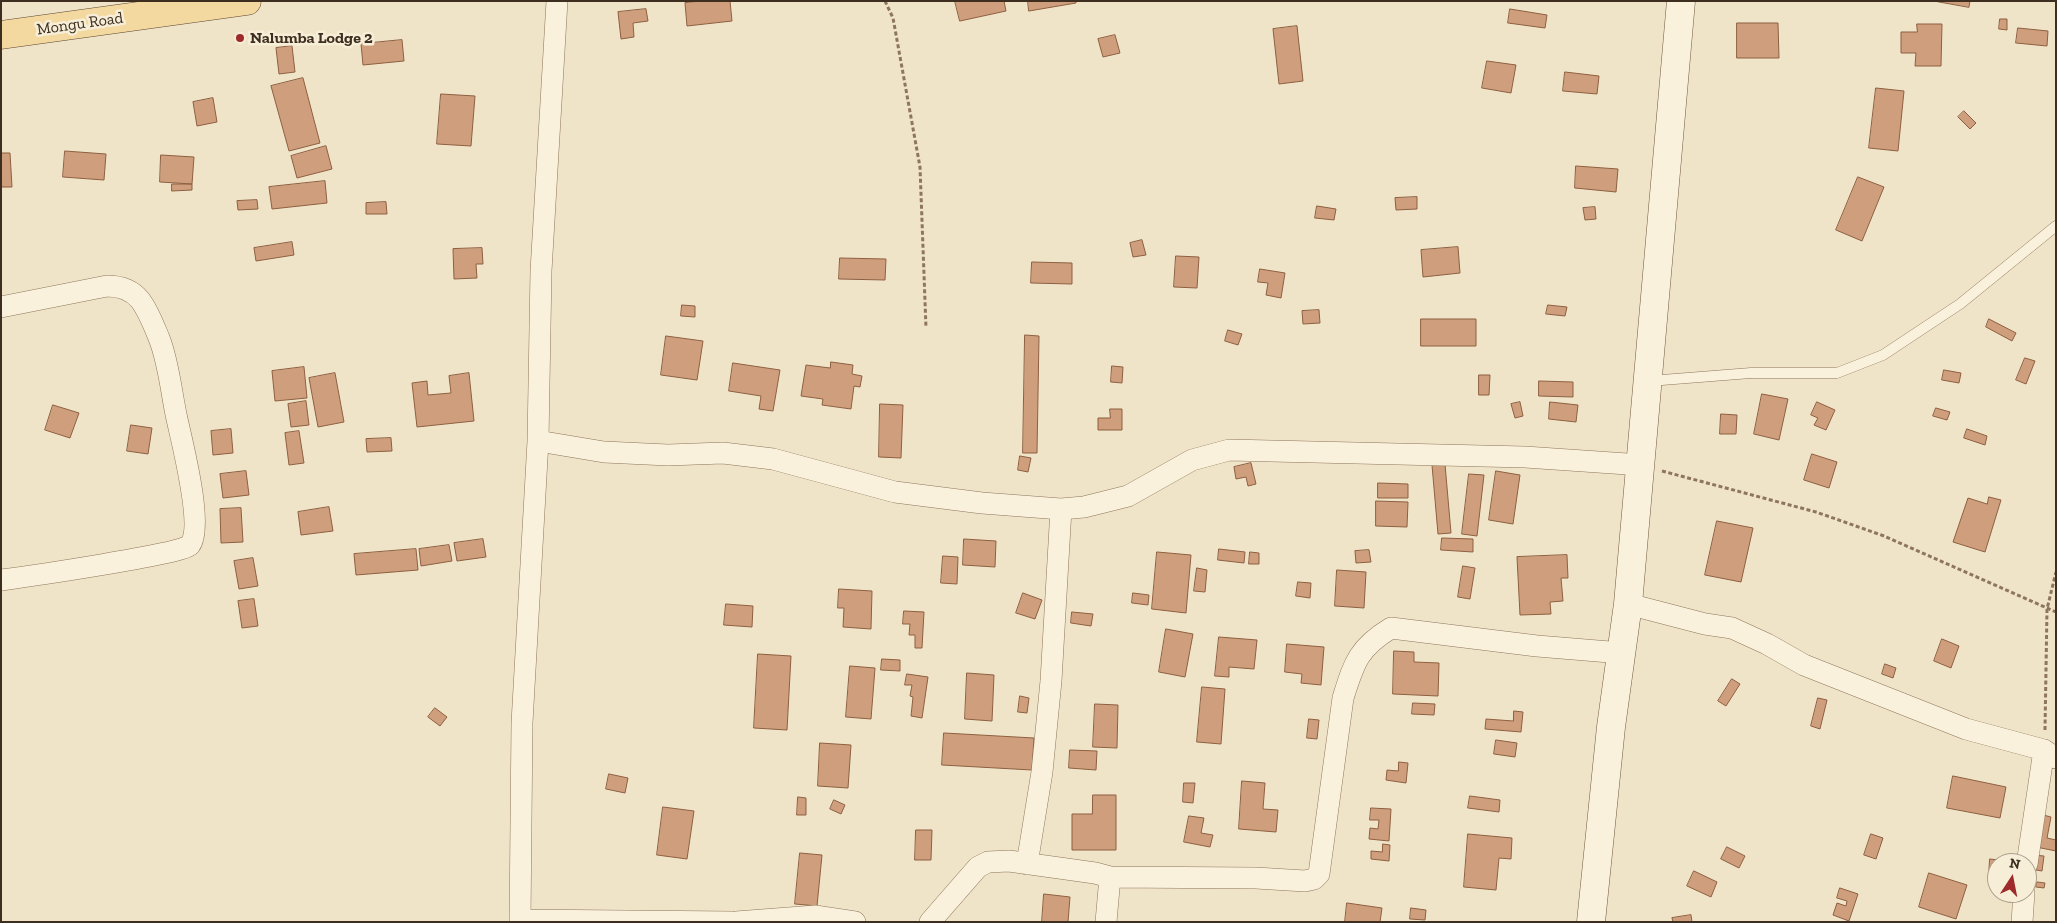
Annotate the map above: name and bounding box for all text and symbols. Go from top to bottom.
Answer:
street label: Mongu Road [36,8,124,40]
place label: Nalumba Lodge 2 [250,28,372,48]
marker: Nalumba Lodge 2 [234,32,246,44]
north arrow [1987,853,2037,903]
text: N [2008,854,2022,873]

